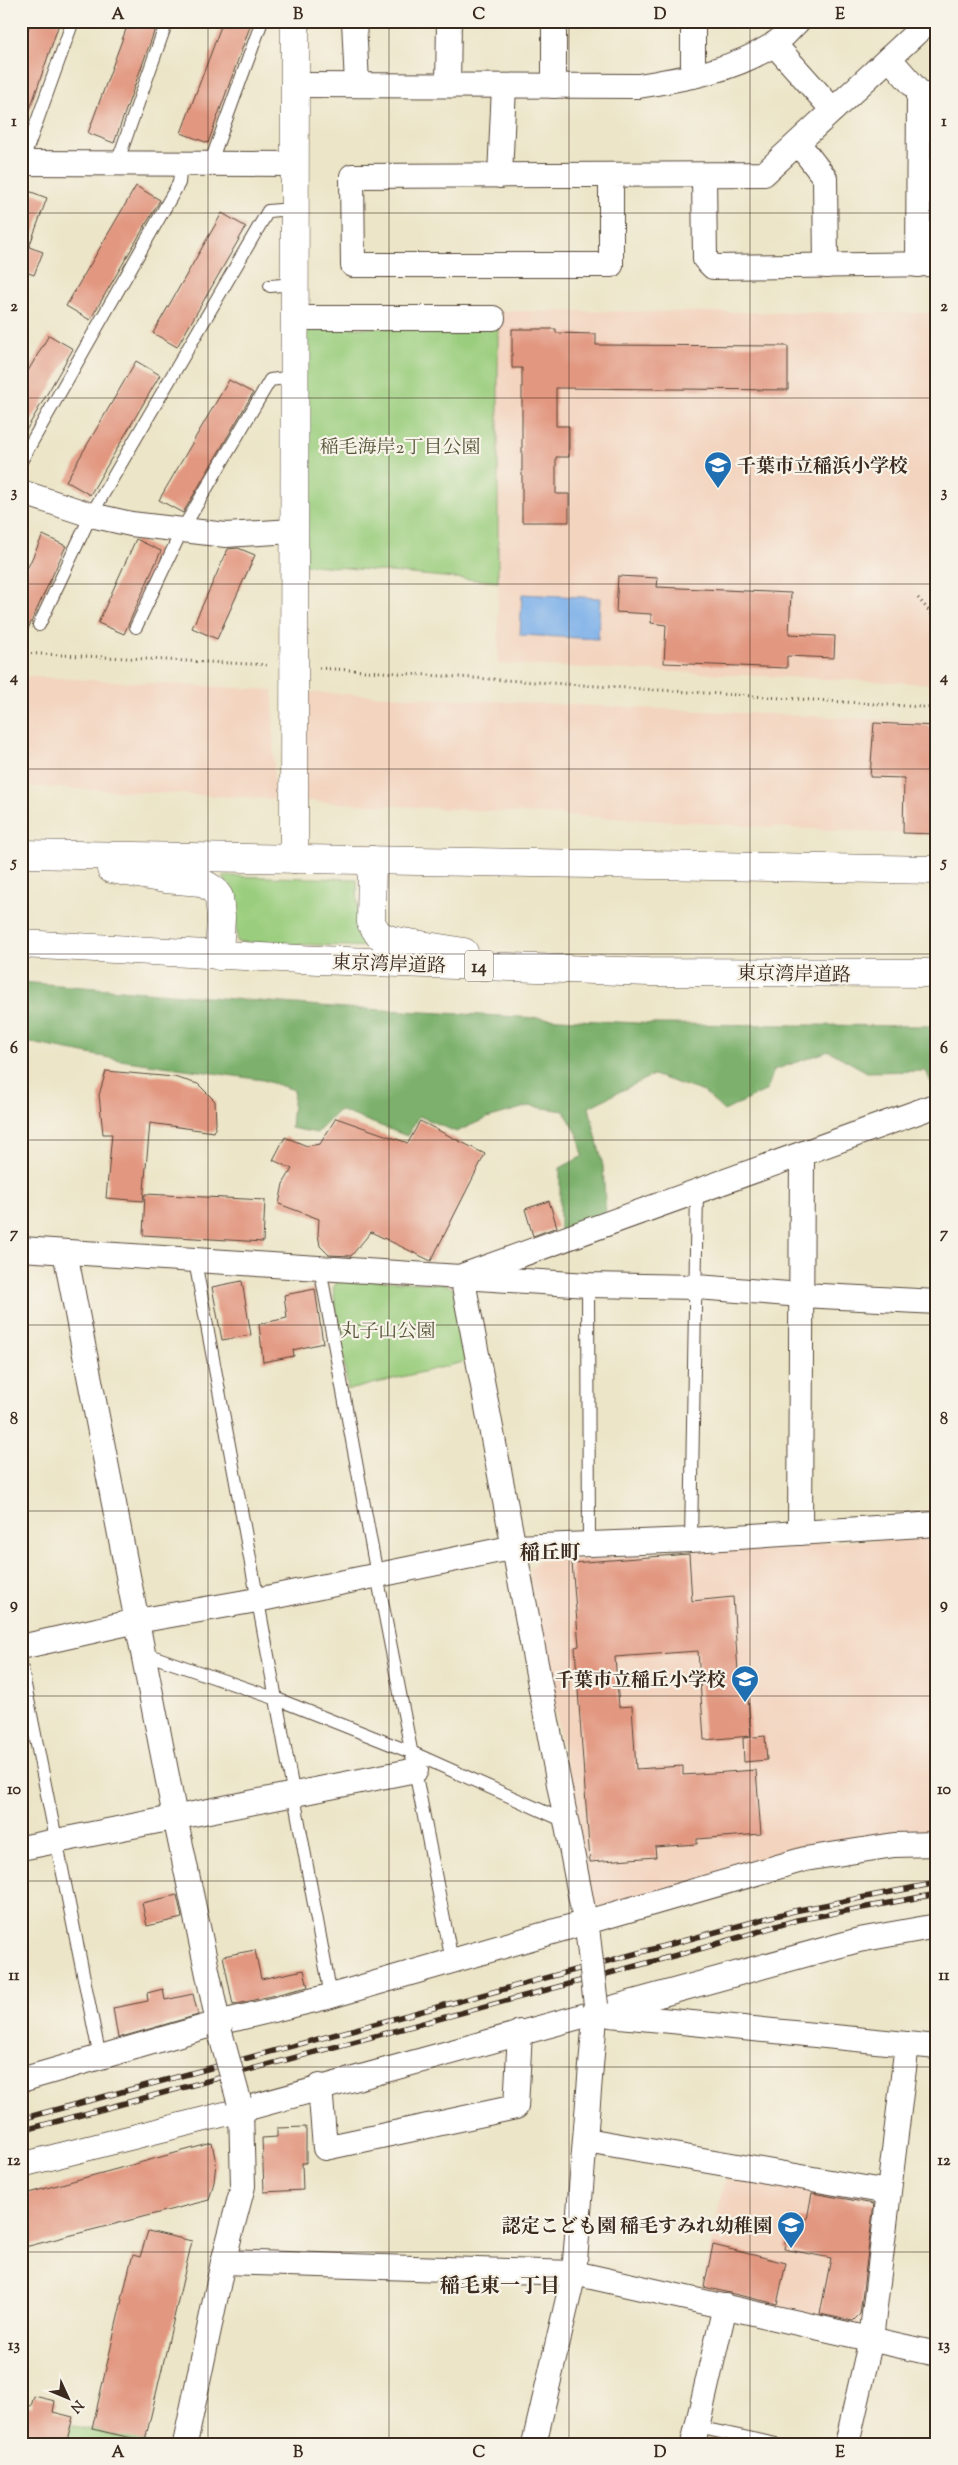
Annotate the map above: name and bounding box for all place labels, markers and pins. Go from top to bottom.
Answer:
school or university icon: 千葉市立稲浜小学校 [703,450,733,489]
place label: 千葉市立稲浜小学校 [737,454,908,481]
school or university icon: 千葉市立稲丘小学校 [730,1664,760,1703]
place label: 千葉市立稲丘小学校 [555,1668,726,1695]
school or university icon: 認定こども園 稲毛すみれ幼稚園 [776,2210,806,2249]
place label: 認定こども園 稲毛すみれ幼稚園 [502,2214,772,2241]

